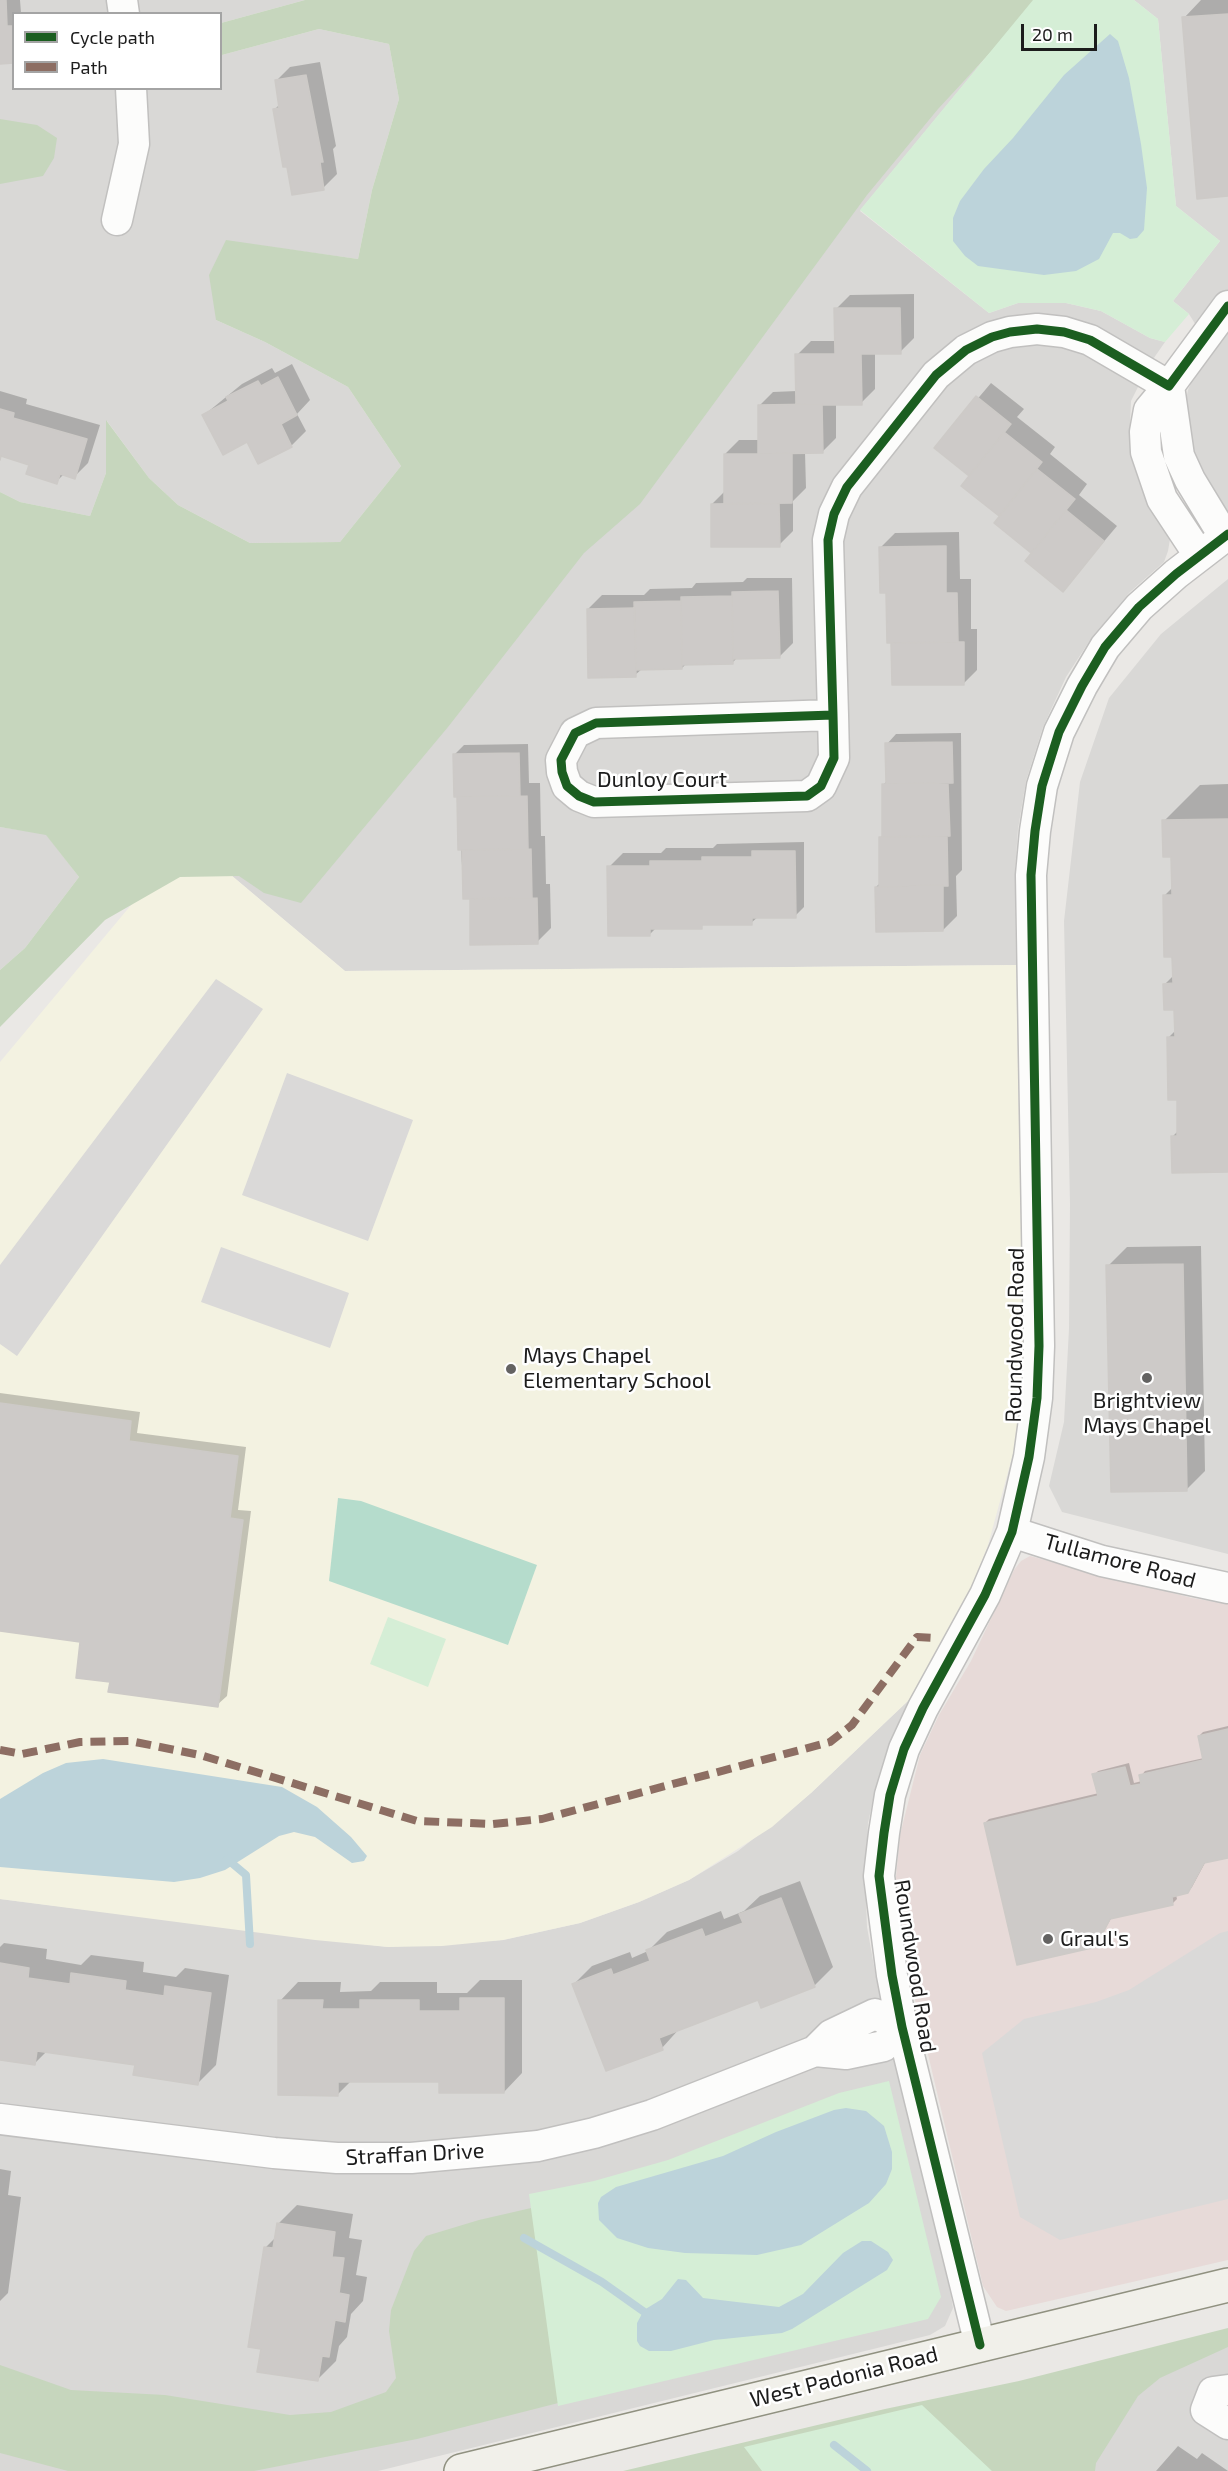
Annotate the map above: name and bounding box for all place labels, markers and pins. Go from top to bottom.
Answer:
place label: Mays Chapel Elementary School [523,1343,711,1394]
marker: Mays Chapel Elementary School [504,1362,518,1376]
marker: Brightview Mays Chapel [1140,1371,1154,1385]
place label: Brightview Mays Chapel [1083,1388,1211,1440]
place label: Graul's [1060,1926,1129,1952]
marker: Graul's [1041,1932,1055,1946]

